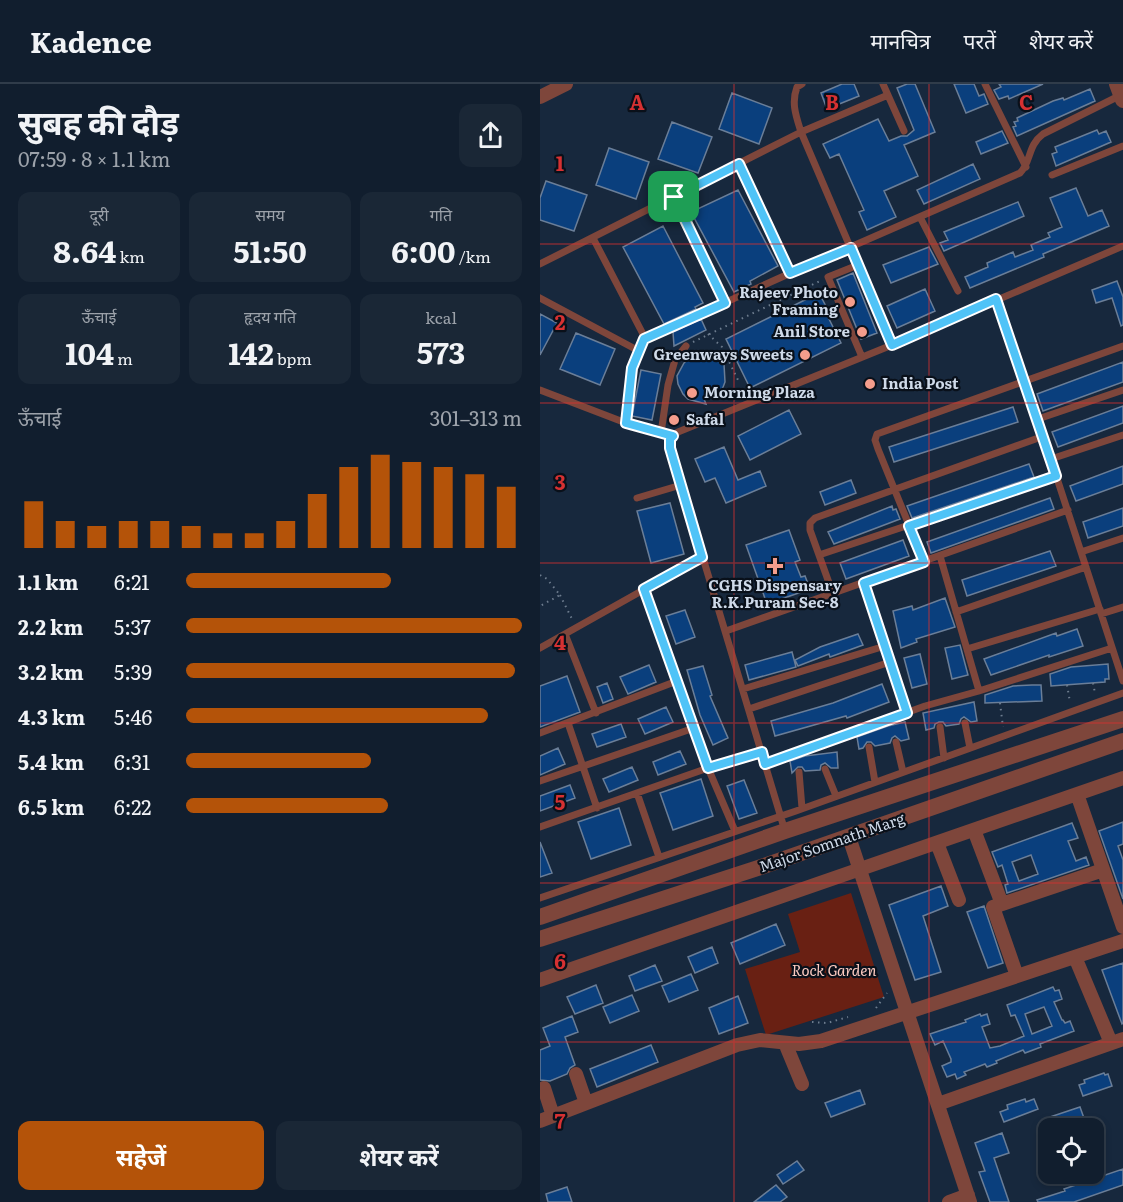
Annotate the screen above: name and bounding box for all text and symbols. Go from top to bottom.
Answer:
text: Kadence [30,20,152,62]
text: मानचित्र [871,24,931,55]
text: परतें [964,24,996,55]
text: शेयर करें [1029,24,1093,55]
text: A [629,86,645,116]
text: B [825,86,839,116]
text: C [1019,86,1033,116]
text: सुबह की दौड़ [18,96,179,145]
button: share [459,104,522,167]
text: 07:59 · 8 × 1.1 km [18,143,170,173]
text: 1 [556,147,564,177]
pin [648,171,699,222]
icon: arrive [657,180,690,213]
text: दूरी [89,202,109,226]
text: समय [255,202,285,226]
text: गति [430,202,452,226]
text: 8.64 [53,228,116,272]
text: 51:50 [233,228,307,272]
text: 6:00 [391,228,456,272]
text: km [116,244,145,268]
text: /km [456,244,491,268]
place label: Rajeev Photo Framing [739,280,839,320]
marker: Rajeev Photo Framing [843,295,857,309]
text: ऊँचाई [82,304,116,328]
text: हृदय गति [244,304,296,328]
text: kcal [425,305,457,329]
text: 2 [555,306,566,336]
place label: Anil Store [773,319,851,342]
marker: Anil Store [855,325,869,339]
text: 573 [417,329,465,373]
text: 104 [65,330,114,374]
text: 142 [228,330,274,374]
place label: Greenways Sweets [653,342,794,365]
text: m [114,346,133,370]
text: bpm [274,346,312,370]
marker: Greenways Sweets [798,348,812,362]
place label: India Post [882,371,959,394]
marker: India Post [863,377,877,391]
place label: Morning Plaza [704,380,815,403]
marker: Morning Plaza [685,386,699,400]
text: ऊँचाई [18,402,61,432]
text: 301–313 m [429,402,522,432]
place label: Safal [686,407,725,430]
marker: Safal [667,413,681,427]
text: 3 [554,466,566,496]
marker: CGHS Dispensary R.K.Puram Sec-8 [766,557,784,575]
text: 1.1 km [18,566,78,596]
text: 6:21 [114,566,149,596]
place label: CGHS Dispensary R.K.Puram Sec-8 [708,573,842,613]
text: 2.2 km [18,611,83,641]
text: 5:37 [114,611,151,641]
text: 4 [554,626,566,656]
text: 3.2 km [18,656,84,686]
text: 5:39 [114,656,152,686]
text: 4.3 km [18,701,85,731]
text: 5:46 [114,701,152,731]
text: 5.4 km [18,746,84,776]
text: 6:31 [114,746,150,776]
text: 5 [555,786,566,816]
text: 6.5 km [18,791,84,821]
text: 6:22 [114,791,151,821]
street label: Major Somnath Marg [756,806,908,877]
text: 6 [554,945,566,975]
park label: Rock Garden [792,958,876,981]
text: 7 [555,1105,566,1135]
map controls [1038,1118,1104,1184]
button: locate [1038,1118,1104,1184]
button: सहेजें [18,1121,264,1190]
button: शेयर करें [276,1121,522,1190]

